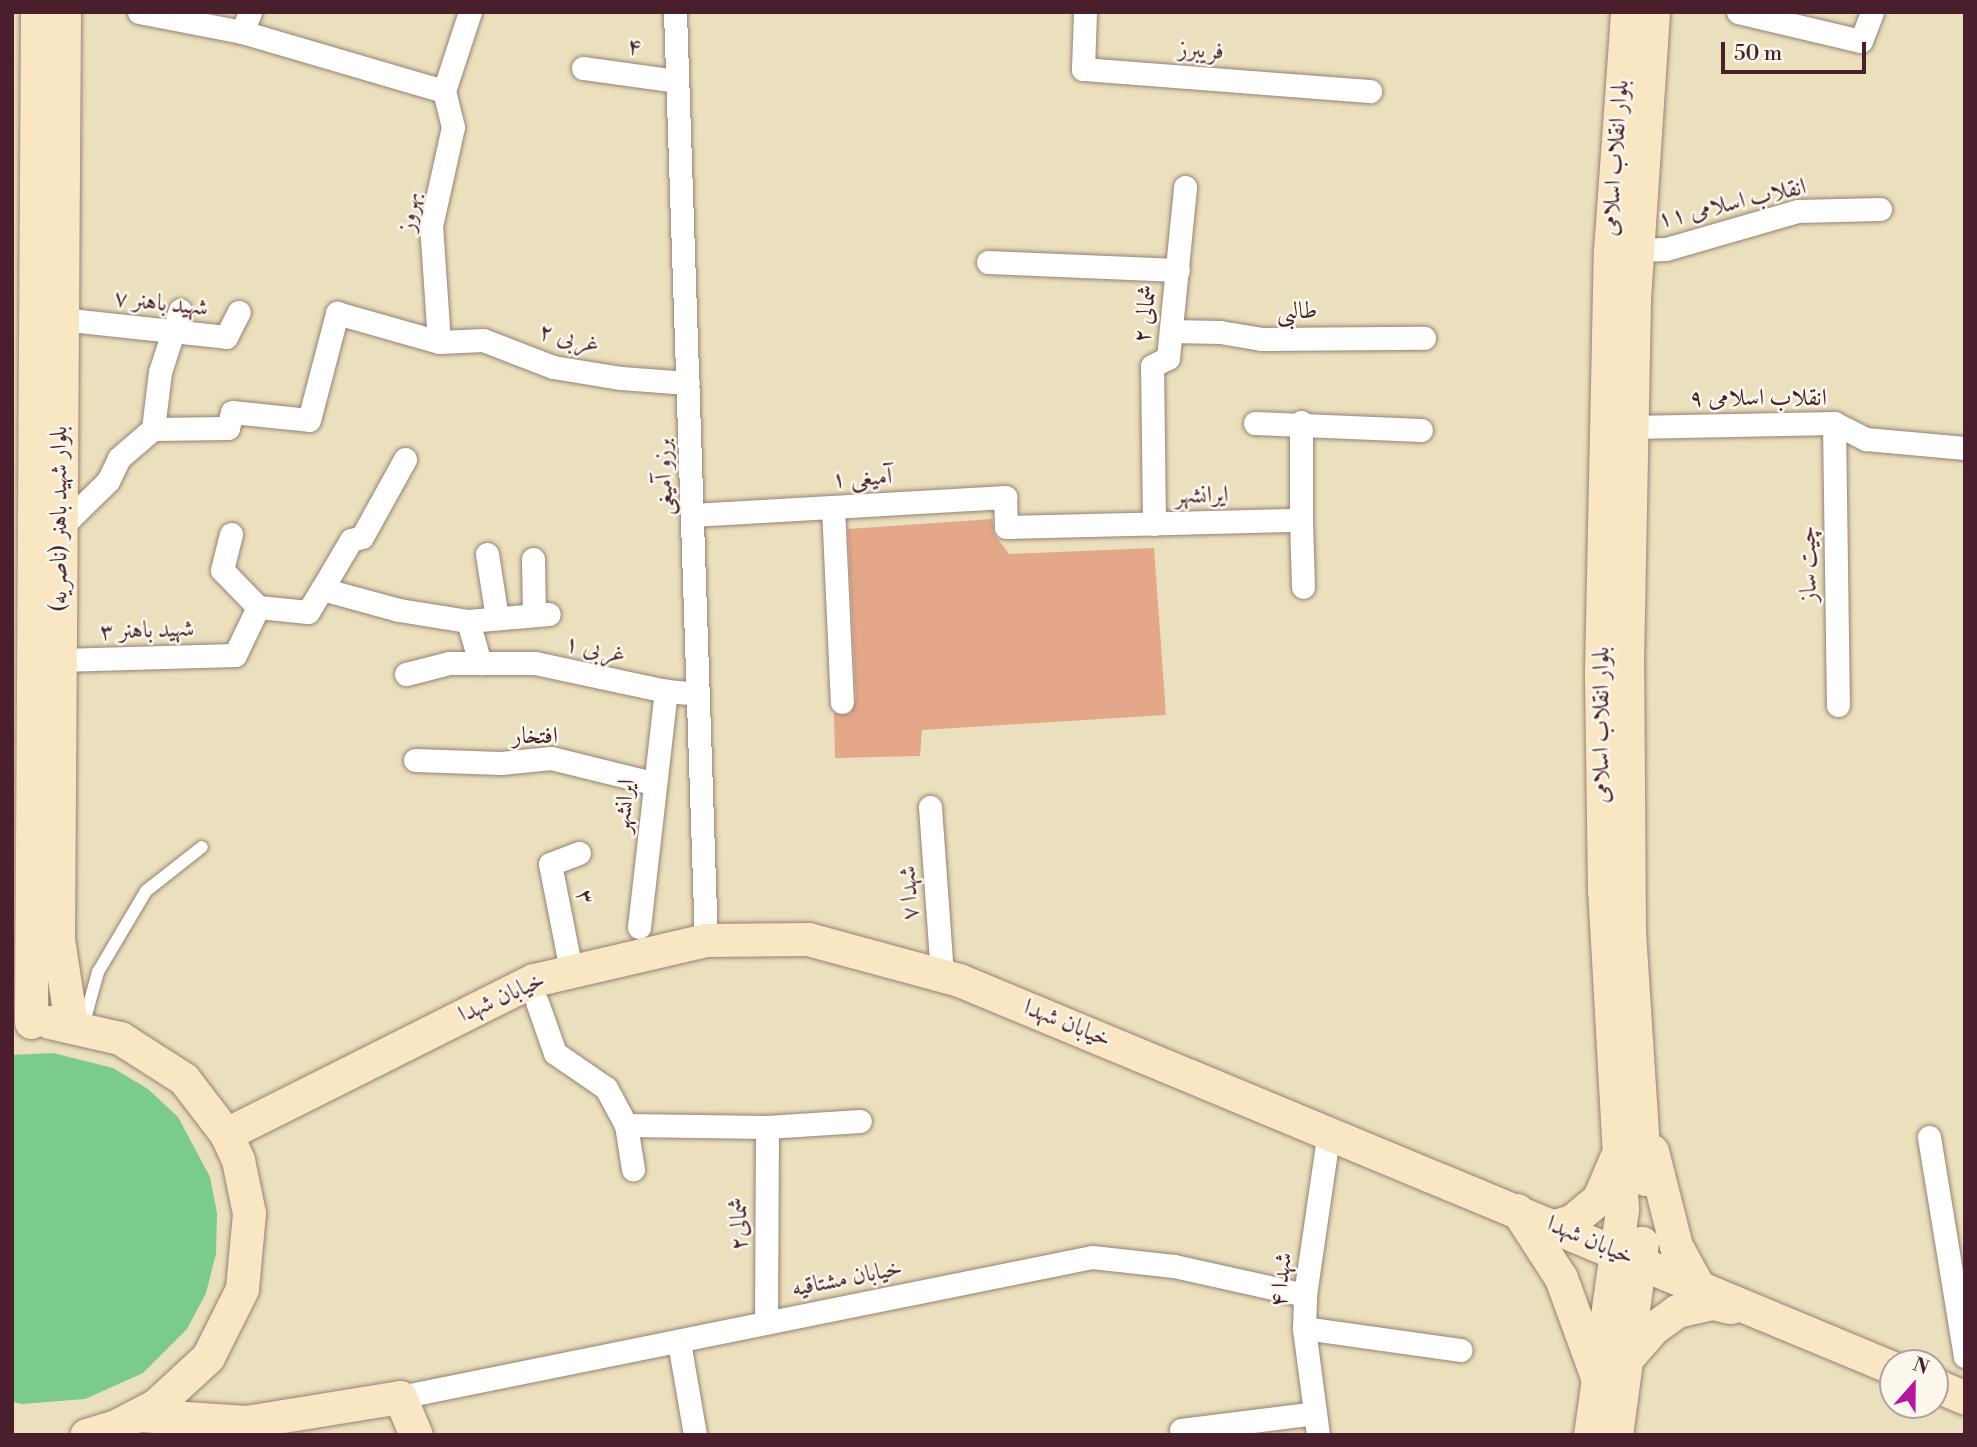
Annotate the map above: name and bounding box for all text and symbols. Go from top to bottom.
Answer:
scale bar [1725,28,1870,72]
street label: ۴ [625,33,643,63]
street label: فریبرز [1177,35,1225,67]
text: 50 m [1734,41,1782,67]
street label: بلوار انقلاب اسلامی [1596,79,1636,237]
street label: انقلاب اسلامی ۱۱ [1655,173,1809,235]
street label: بهروز [393,190,427,234]
street label: ۲ شمالی [1128,283,1164,345]
street label: شهید باهنر ۷ [113,285,209,323]
street label: طالبی [1276,297,1318,327]
street label: ۲ غربی [536,318,602,360]
street label: انقلاب اسلامی ۹ [1689,385,1827,413]
street label: بلوار شهید باهنر (ناصریه) [46,426,74,612]
street label: برزو آمیغی [649,438,681,516]
street label: آمیغی ۱ [831,463,893,495]
street label: ایرانشهر [1175,481,1229,511]
street label: چیت ساز [1794,526,1824,602]
street label: شهید باهنر ۳ [99,615,195,647]
street label: ۱ غربی [562,630,628,670]
street label: بلوار انقلاب اسلامی [1588,647,1616,803]
street label: افتخار [512,723,558,751]
street label: ایرانشهر [608,778,642,834]
street label: شهدا ۷ [894,865,926,921]
street label: ۳ [569,887,599,907]
street label: خیابان شهدا [454,966,550,1030]
street label: خیابان شهدا [1019,993,1115,1055]
street label: شمالی۲ [726,1197,754,1251]
street label: خیابان شهدا [1542,1210,1638,1272]
street label: شهدا ۴ [1265,1251,1299,1309]
street label: خیابان مشتاقیه [789,1254,905,1304]
north arrow [1879,1349,1949,1419]
text: N [1909,1352,1932,1380]

